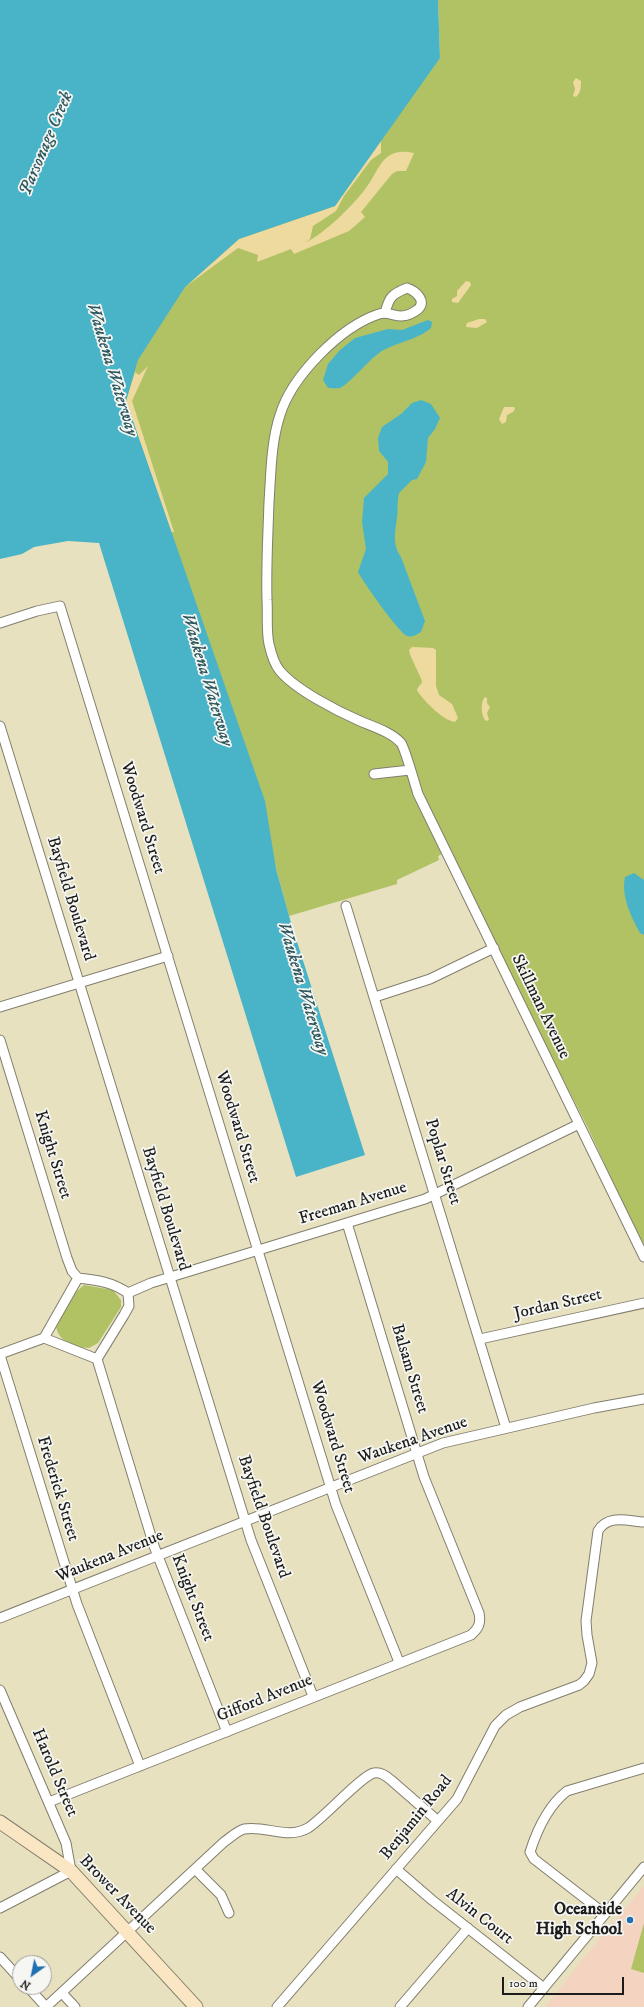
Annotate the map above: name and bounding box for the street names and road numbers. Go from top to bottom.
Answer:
street label: Woodward Street [115,759,169,877]
street label: Bayfield Boulevard [41,835,99,963]
street label: Skillman Avenue [506,952,574,1062]
street label: Woodward Street [210,1068,264,1186]
street label: Knight Street [29,1108,75,1202]
street label: Poplar Street [419,1117,465,1207]
street label: Bayfield Boulevard [136,1145,194,1273]
street label: Freeman Avenue [297,1178,409,1230]
street label: Jordan Street [512,1285,604,1325]
street label: Balsam Street [386,1322,432,1416]
street label: Woodward Street [305,1378,359,1496]
street label: Waukena Avenue [356,1413,470,1469]
street label: Frederick Street [31,1434,83,1544]
street label: Bayfield Boulevard [232,1453,294,1581]
street label: Waukena Avenue [53,1526,167,1588]
street label: Knight Street [166,1552,218,1644]
street label: Gifford Avenue [214,1671,316,1727]
street label: Harold Street [26,1726,82,1820]
street label: Benjamin Road [377,1772,457,1864]
street label: Brower Avenue [74,1851,160,1939]
street label: Alvin Court [441,1884,517,1950]

